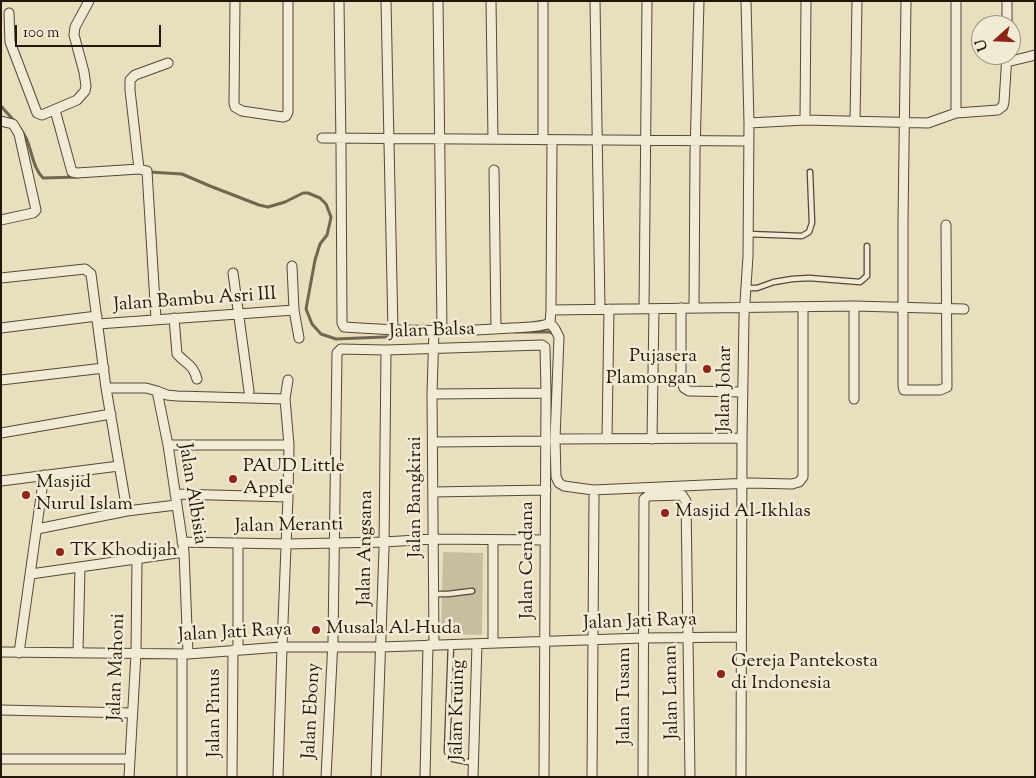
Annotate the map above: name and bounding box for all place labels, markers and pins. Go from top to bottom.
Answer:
place label: Pujasera Plamongan [606,347,697,391]
marker: Pujasera Plamongan [701,363,713,375]
place label: PAUD Little Apple [243,457,345,501]
place label: Masjid Nurul Islam [36,473,133,517]
marker: PAUD Little Apple [227,473,239,485]
marker: Masjid Nurul Islam [20,489,32,501]
place label: Masjid Al-Ikhlas [675,502,811,524]
marker: Masjid Al-Ikhlas [659,507,671,519]
place label: TK Khodijah [70,541,178,563]
marker: TK Khodijah [54,546,66,558]
place label: Musala Al-Huda [326,619,461,641]
marker: Musala Al-Huda [310,624,322,636]
place label: Gereja Pantekosta di Indonesia [731,652,878,696]
marker: Gereja Pantekosta di Indonesia [715,668,727,680]

